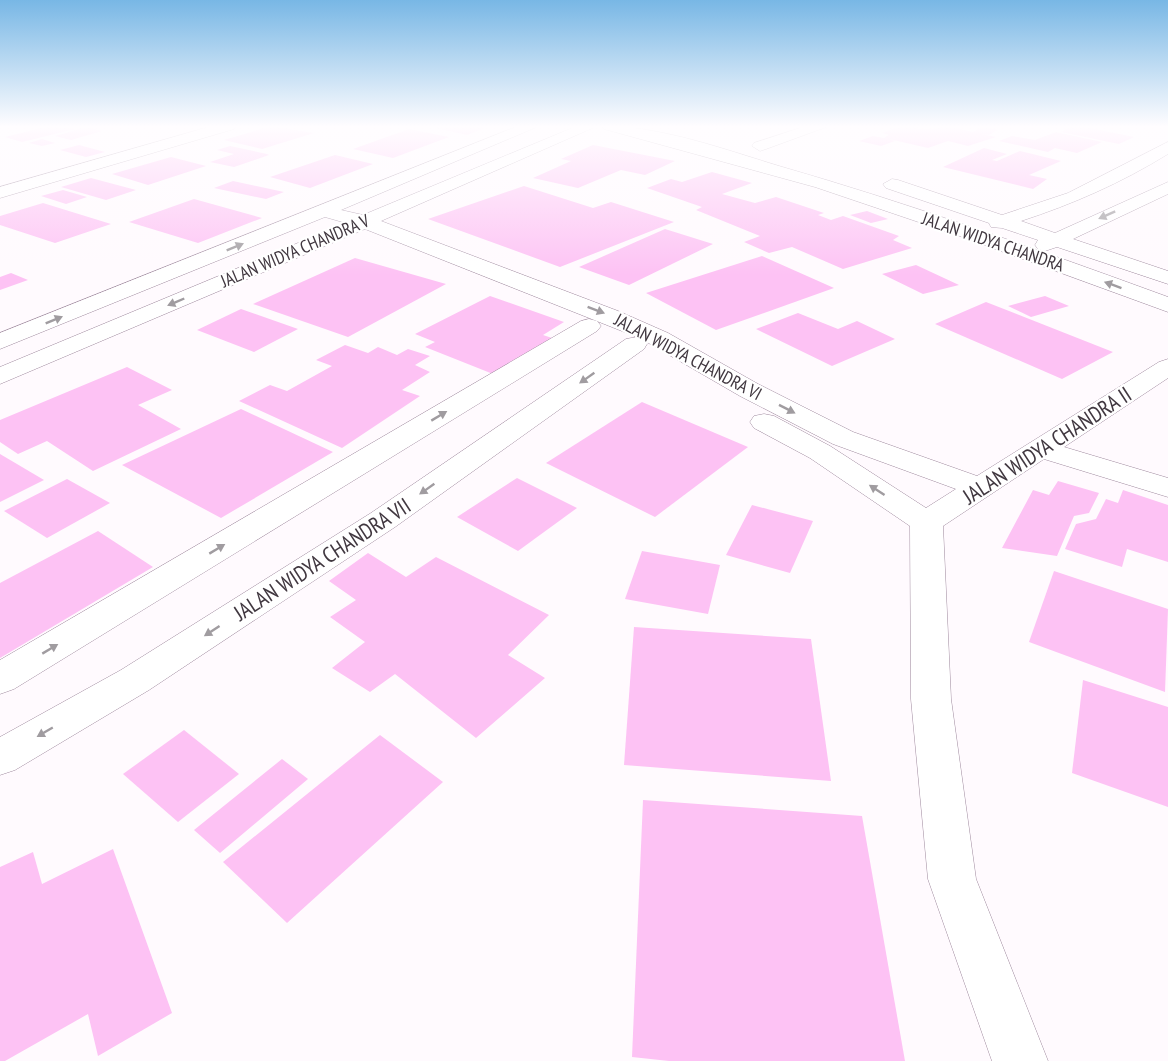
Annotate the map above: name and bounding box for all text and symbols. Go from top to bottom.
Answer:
street label: JALAN WIDYA CHANDRA [918,206,1068,277]
street label: JALAN WIDYA CHANDRA V [216,209,373,293]
one-way arrow [1098,211,1115,220]
one-way arrow [226,242,244,251]
one-way arrow [1104,279,1122,289]
one-way arrow [166,297,184,307]
one-way arrow [587,306,605,315]
street label: JALAN WIDYA CHANDRA VI [610,307,766,405]
one-way arrow [45,315,63,324]
one-way arrow [580,372,596,384]
street label: JALAN WIDYA CHANDRA II [957,380,1137,511]
one-way arrow [779,405,796,414]
one-way arrow [431,411,448,421]
one-way arrow [420,483,436,495]
one-way arrow [869,485,885,496]
street label: JALAN WIDYA CHANDRA VII [227,491,416,627]
one-way arrow [209,543,225,554]
one-way arrow [204,625,220,637]
one-way arrow [42,644,59,654]
one-way arrow [36,727,53,737]

